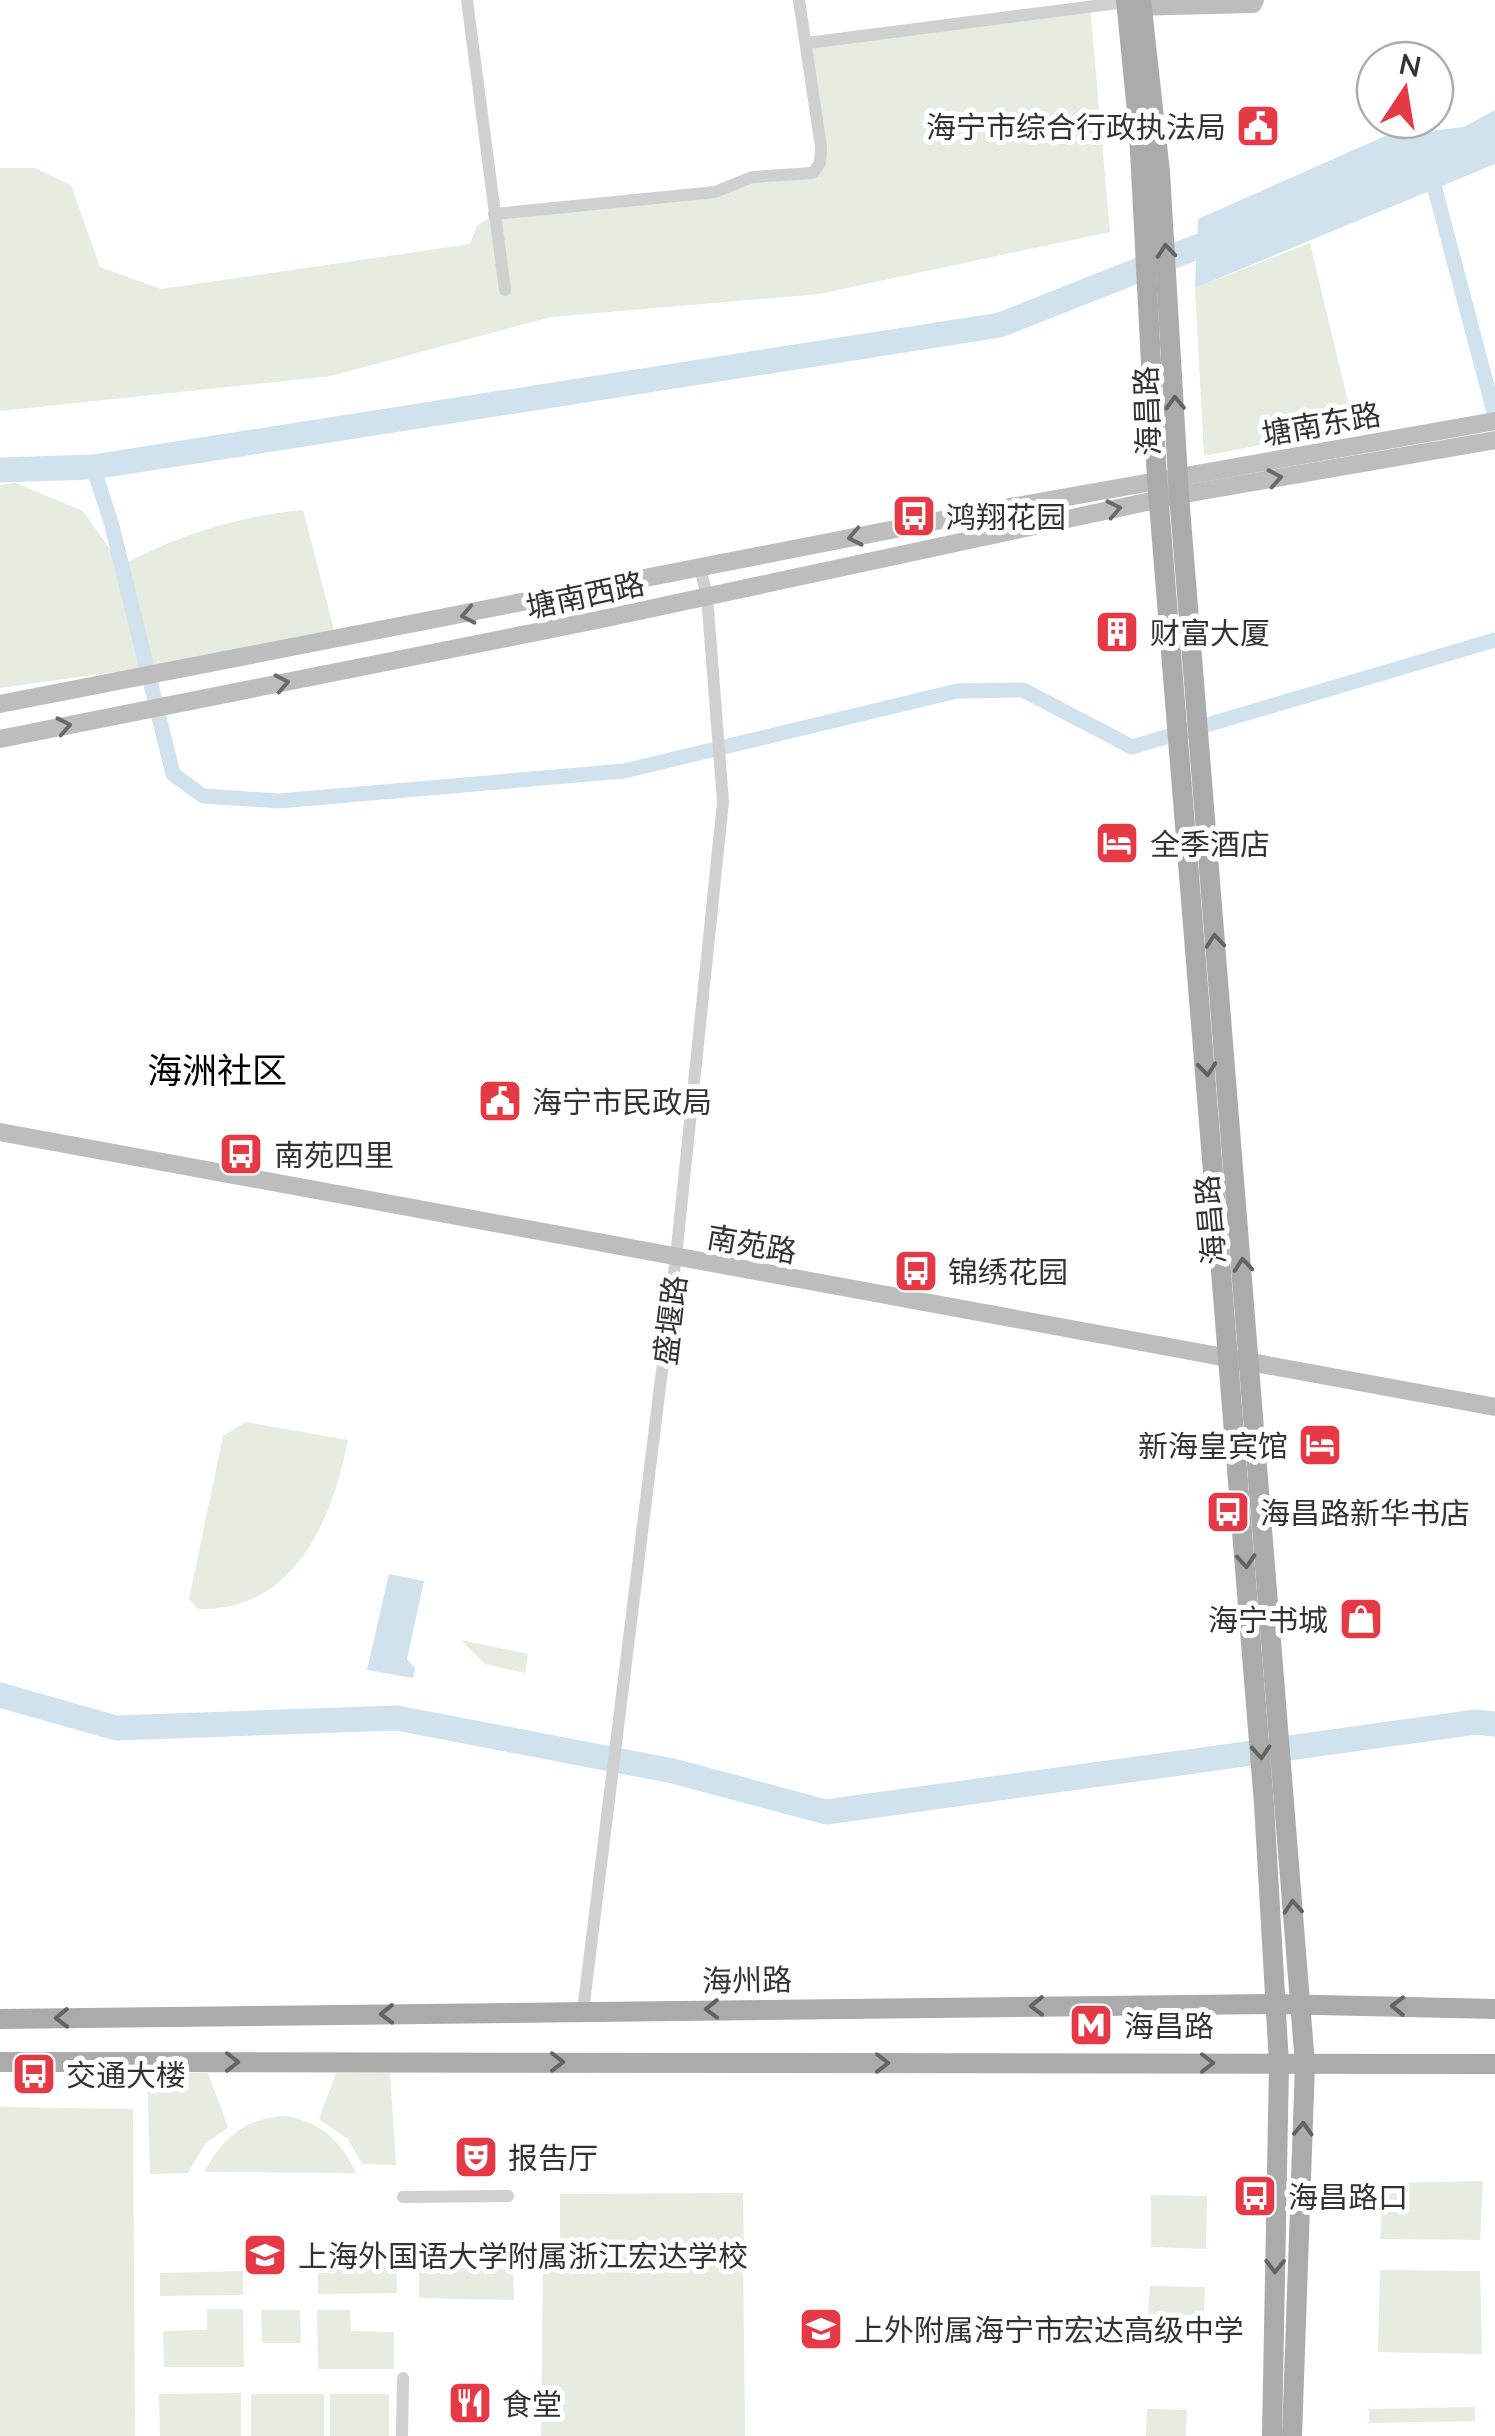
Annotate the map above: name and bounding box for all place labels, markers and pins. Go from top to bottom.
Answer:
public building icon: 海宁市综合行政执法局 [1235,103,1281,149]
place label: 海宁市综合行政执法局 [926,108,1226,144]
bus stop icon: 鸿翔花园 [891,493,937,539]
place label: 鸿翔花园 [946,498,1066,534]
building icon: 财富大厦 [1094,609,1140,655]
place label: 财富大厦 [1150,614,1270,650]
hotel icon: 全季酒店 [1094,820,1140,866]
place label: 全季酒店 [1150,825,1270,861]
public building icon: 海宁市民政局 [477,1078,523,1124]
place label: 海宁市民政局 [532,1083,712,1119]
bus stop icon: 南苑四里 [218,1131,264,1177]
place label: 南苑四里 [274,1136,394,1172]
bus stop icon: 锦绣花园 [893,1248,939,1294]
place label: 锦绣花园 [948,1253,1068,1289]
hotel icon: 新海皇宾馆 [1297,1422,1343,1468]
place label: 新海皇宾馆 [1138,1427,1288,1463]
bus stop icon: 海昌路新华书店 [1205,1489,1251,1535]
place label: 海昌路新华书店 [1260,1494,1470,1530]
shop icon: 海宁书城 [1338,1596,1384,1642]
place label: 海宁书城 [1208,1601,1328,1637]
metro station icon: 海昌路 [1068,2002,1114,2048]
place label: 海昌路 [1124,2007,1214,2043]
bus stop icon: 交通大楼 [11,2051,57,2097]
place label: 交通大楼 [66,2056,186,2092]
theatre icon: 报告厅 [453,2134,499,2180]
place label: 报告厅 [508,2139,598,2175]
bus stop icon: 海昌路口 [1232,2173,1278,2219]
place label: 海昌路口 [1288,2178,1408,2214]
school or university icon: 上海外国语大学附属浙江宏达学校 [242,2232,288,2278]
place label: 上海外国语大学附属浙江宏达学校 [298,2237,748,2273]
school or university icon: 上外附属海宁市宏达高级中学 [798,2306,844,2352]
place label: 上外附属海宁市宏达高级中学 [854,2311,1244,2347]
restaurant icon: 食堂 [447,2380,493,2426]
place label: 食堂 [502,2385,562,2421]

